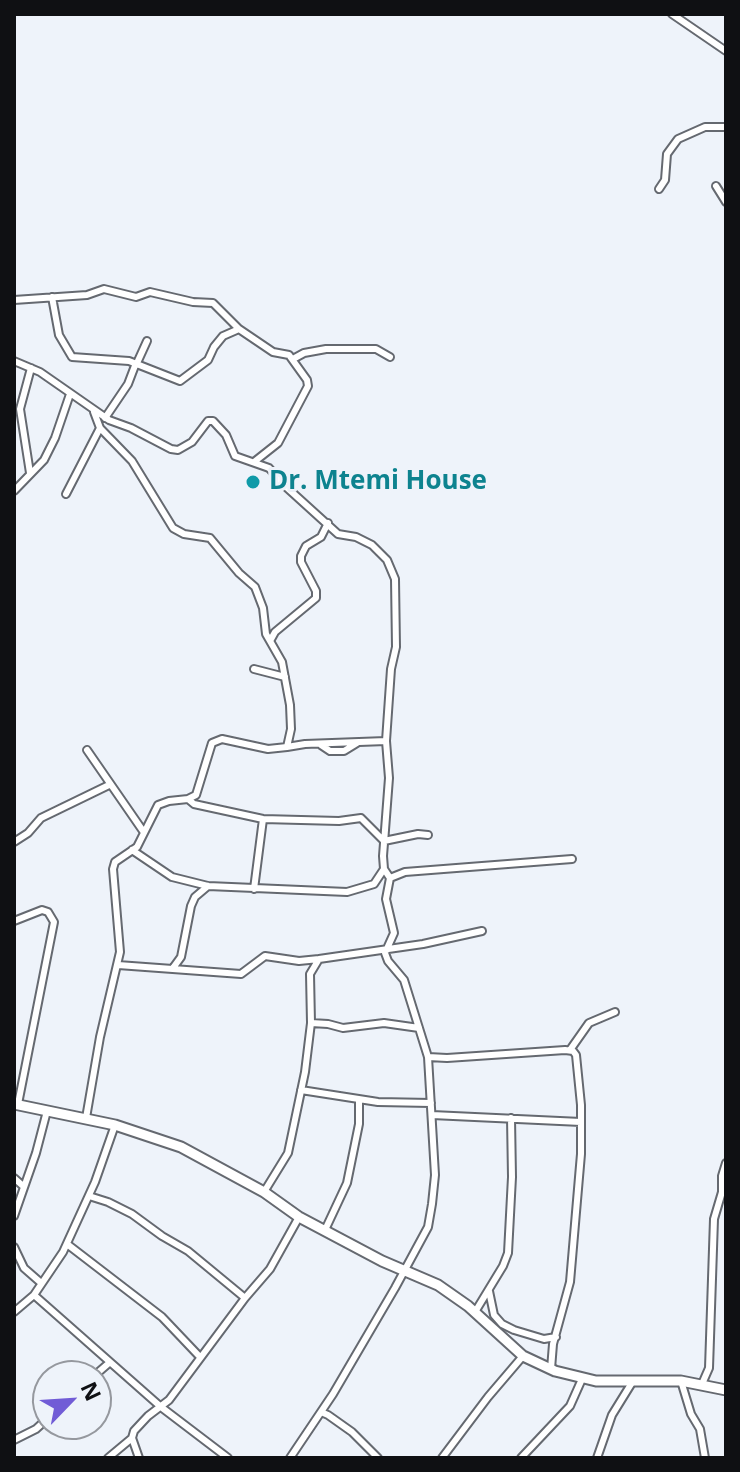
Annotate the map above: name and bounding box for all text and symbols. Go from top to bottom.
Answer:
place label: Dr. Mtemi House [269,466,487,498]
marker: Dr. Mtemi House [244,473,262,491]
north arrow [32,1360,112,1440]
text: N [75,1376,109,1405]

